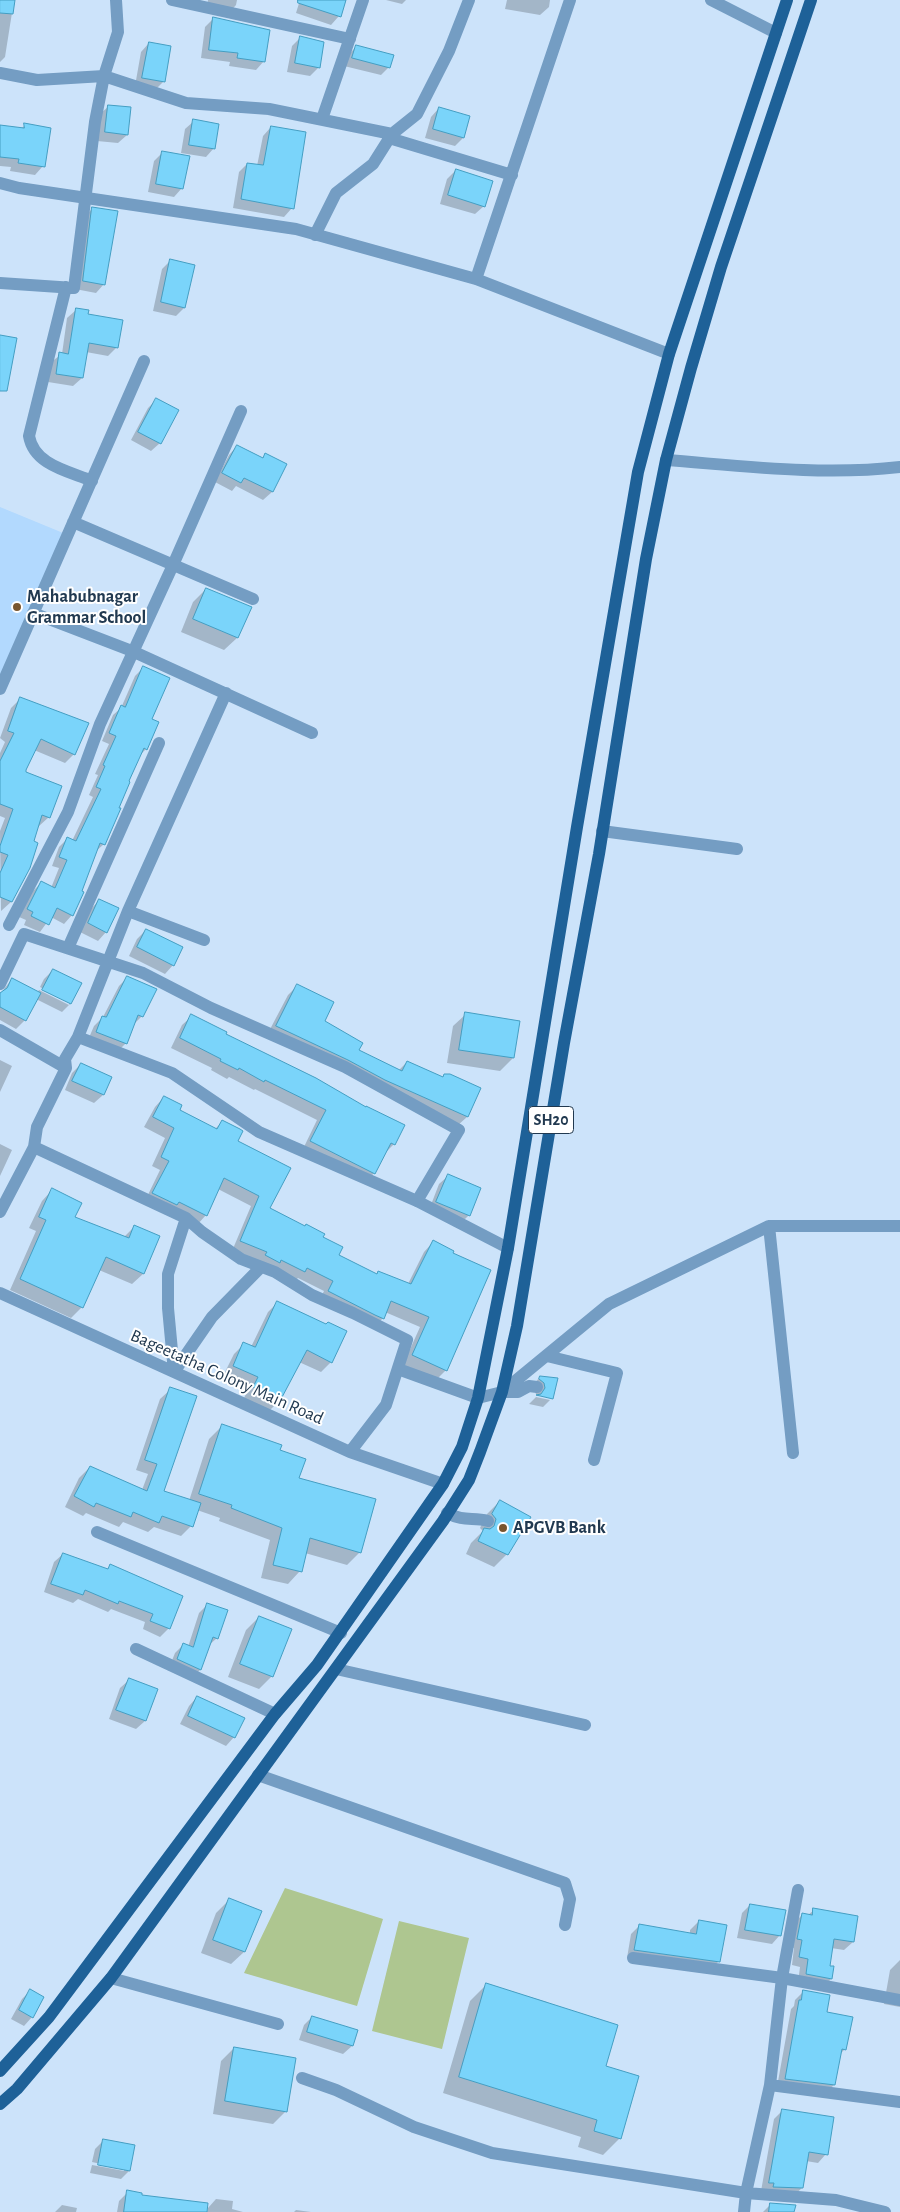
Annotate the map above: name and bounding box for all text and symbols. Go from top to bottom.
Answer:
place label: Mahabubnagar Grammar School [27,586,146,628]
marker: Mahabubnagar Grammar School [11,601,23,613]
road number: SH20 [528,1106,574,1134]
street label: Bageetatha Colony Main Road [127,1325,327,1429]
place label: APGVB Bank [513,1517,606,1539]
marker: APGVB Bank [497,1522,509,1534]

